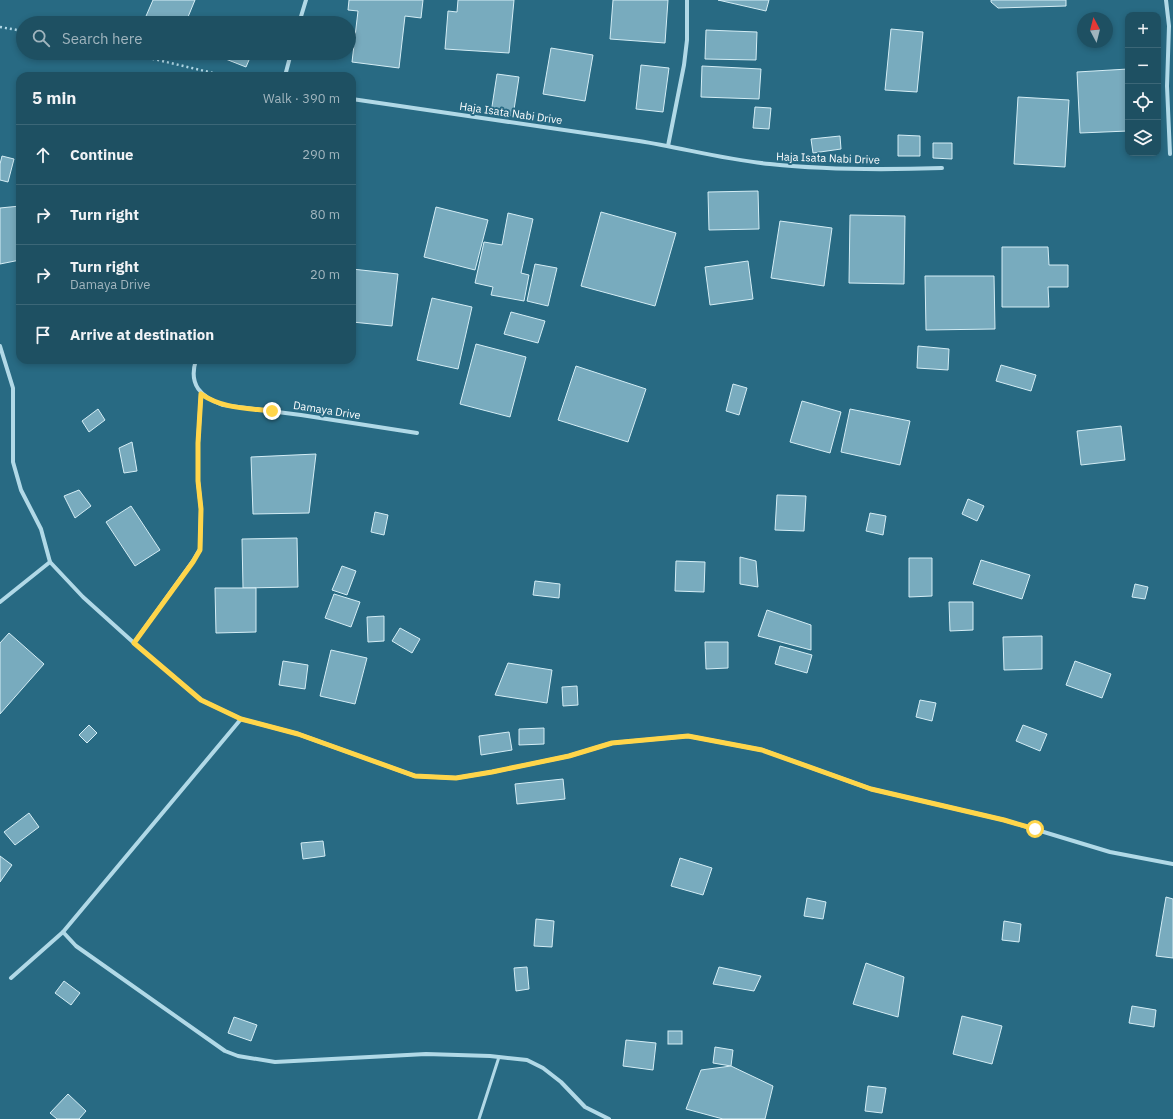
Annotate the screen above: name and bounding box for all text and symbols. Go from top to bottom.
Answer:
north arrow [1077,12,1113,48]
map controls [1125,12,1161,156]
button: + [1125,12,1161,48]
search box [16,16,356,60]
icon: search [30,27,52,49]
text: Search here [62,29,142,48]
button: − [1125,48,1161,84]
button: locate [1125,84,1161,120]
text: 5 min [32,87,76,109]
text: Walk · 390 m [263,90,340,107]
street label: Haja Isata Nabi Drive [459,99,563,127]
button: layers [1125,120,1161,156]
icon: ahead [32,144,54,166]
text: Continue [70,145,134,164]
text: 290 m [302,146,340,163]
street label: Haja Isata Nabi Drive [776,149,880,167]
icon: right [32,204,54,226]
text: Turn right [70,205,139,224]
text: 80 m [310,206,340,223]
text: Turn right [70,257,139,276]
icon: right [32,264,54,286]
text: 20 m [310,266,340,283]
text: Damaya Drive [70,276,150,293]
icon: arrive [32,324,54,346]
text: Arrive at destination [70,325,214,344]
street label: Damaya Drive [292,398,362,422]
route end [263,402,281,420]
route start [1026,820,1044,838]

